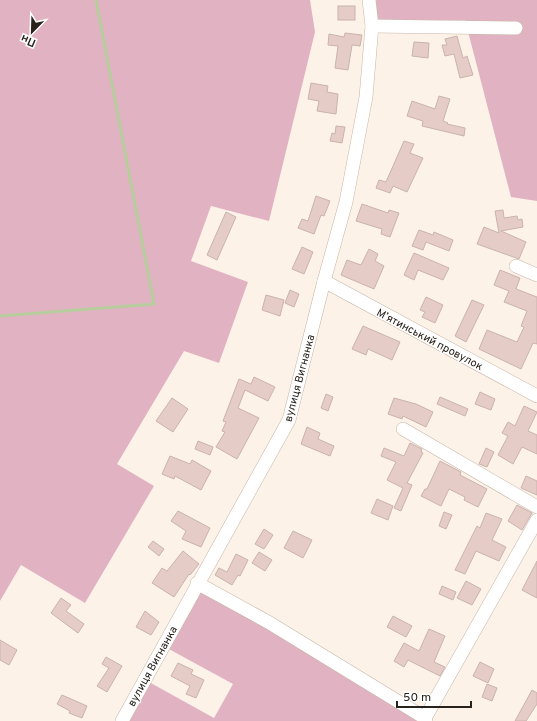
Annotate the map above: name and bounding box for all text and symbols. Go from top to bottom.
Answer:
north arrow [12,12,52,52]
text: Пн [19,31,38,50]
street label: Мʼятинський провулок [374,306,485,374]
street label: вулиця Вигнанка [282,333,318,424]
street label: вулиця Вигнанка [125,624,181,709]
scale bar [397,683,471,709]
text: 50 m [403,690,431,706]

